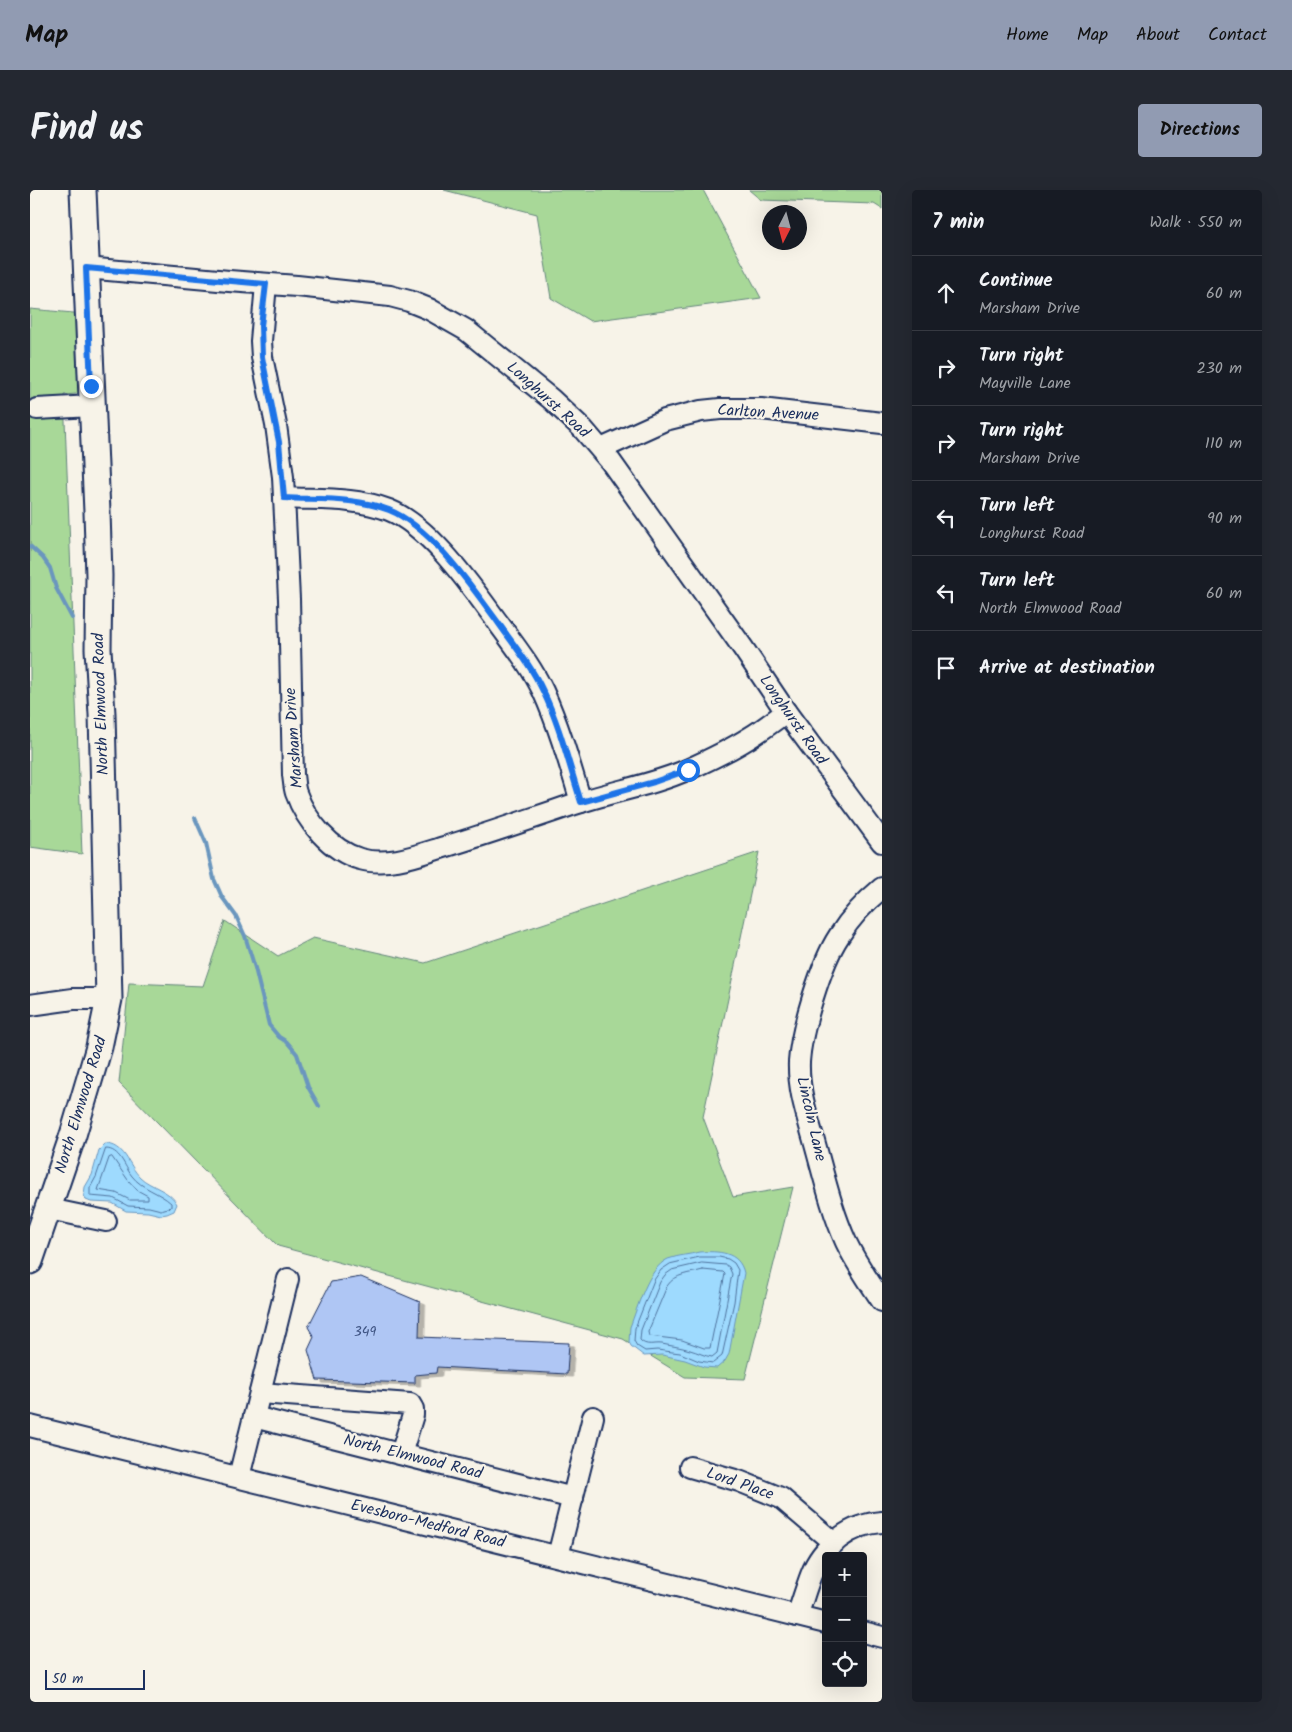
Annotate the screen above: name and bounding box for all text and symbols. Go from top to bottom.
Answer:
text: Map [25,16,68,55]
text: Home [1006,21,1049,50]
text: Map [1077,21,1108,50]
text: About [1136,21,1180,50]
text: Contact [1208,21,1267,50]
text: Find us [30,102,143,158]
button: Directions [1138,104,1262,157]
north arrow [762,205,807,250]
text: 7 min [932,206,984,239]
text: Walk · 550 m [1150,210,1242,235]
text: Continue [979,266,1052,296]
icon: ahead [932,279,960,307]
text: 60 m [1206,281,1242,306]
text: Marsham Drive [979,296,1080,321]
text: Turn right [979,341,1064,371]
icon: right [932,354,960,382]
street label: Longhurst Road [501,356,596,445]
text: 230 m [1196,356,1242,381]
text: Mayville Lane [979,371,1071,396]
route end [80,375,103,398]
street label: Carlton Avenue [717,398,819,428]
text: Turn right [979,416,1064,446]
icon: right [932,429,960,457]
text: 110 m [1205,431,1242,456]
text: Marsham Drive [979,446,1080,471]
text: Turn left [979,491,1054,521]
icon: left [932,504,960,532]
text: 90 m [1207,506,1242,531]
text: Longhurst Road [979,521,1084,546]
text: Turn left [979,566,1054,596]
icon: left [932,579,960,607]
text: 60 m [1206,581,1242,606]
text: North Elmwood Road [979,596,1121,621]
street label: North Elmwood Road [86,631,116,776]
text: Arrive at destination [979,653,1155,683]
icon: arrive [932,654,960,682]
street label: Longhurst Road [753,670,834,771]
street label: Marsham Drive [278,687,310,789]
route start [677,759,700,782]
street label: North Elmwood Road [48,1032,114,1177]
street label: Lincoln Lane [789,1074,833,1164]
house number: 349 [354,1321,376,1343]
street label: North Elmwood Road [341,1428,486,1487]
street label: Lord Place [703,1461,777,1507]
street label: Evesboro-Medford Road [348,1493,509,1556]
map controls [822,1552,867,1687]
button: + [822,1552,867,1597]
button: − [822,1597,867,1642]
button: locate [822,1642,867,1687]
scale bar [45,1667,145,1690]
text: 50 m [52,1668,83,1690]

